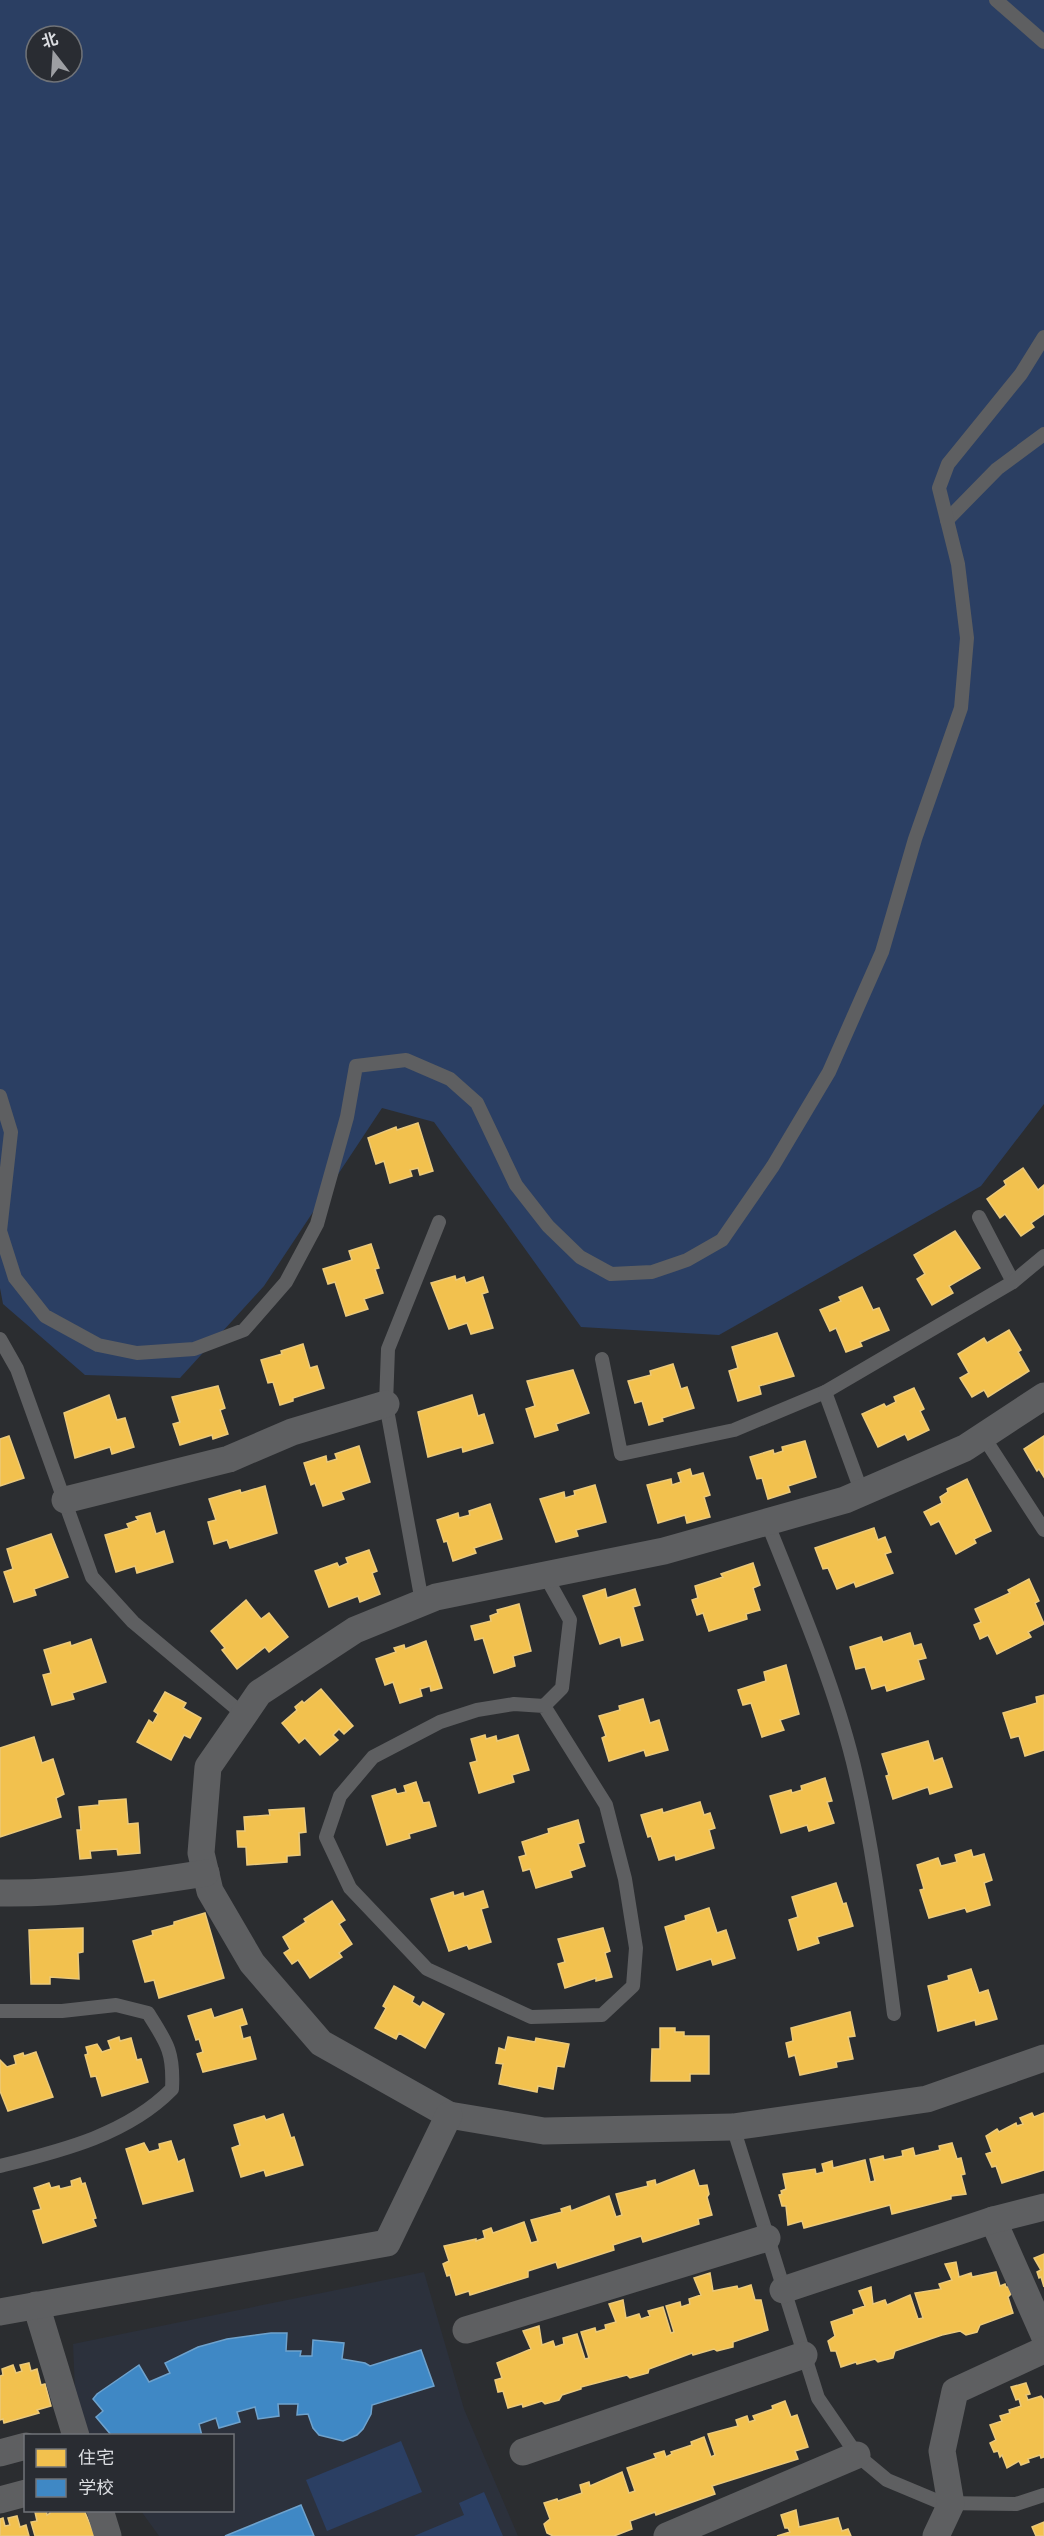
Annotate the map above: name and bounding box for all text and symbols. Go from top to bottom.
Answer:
north arrow [24,24,84,84]
text: 北 [38,26,61,53]
legend [24,2434,234,2512]
text: 住宅 [78,2444,114,2471]
text: 学校 [78,2474,114,2501]

